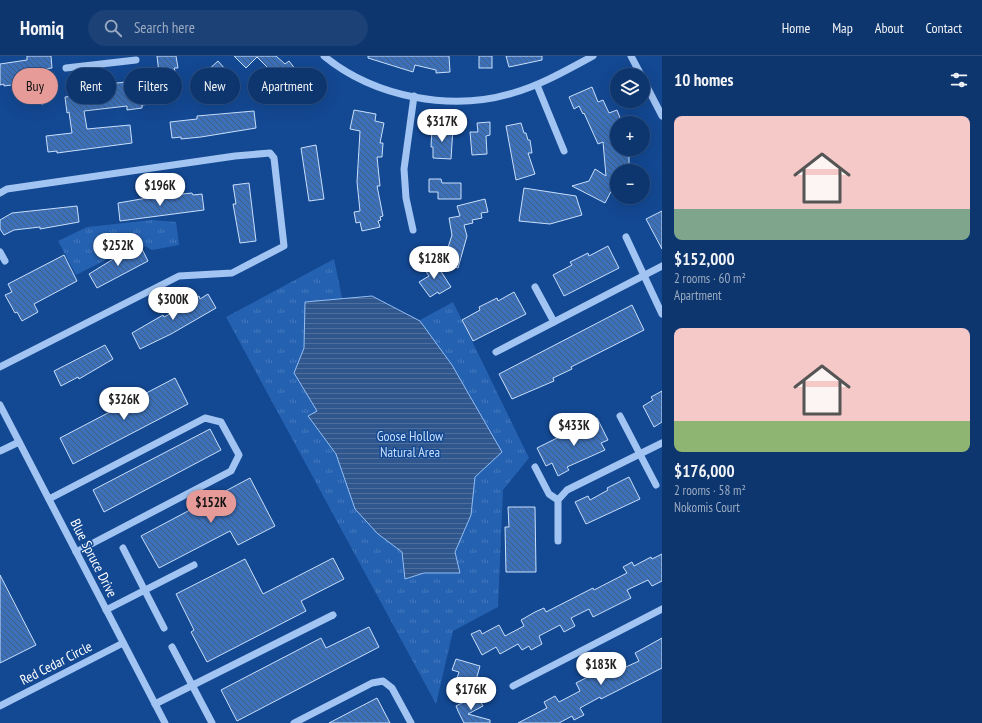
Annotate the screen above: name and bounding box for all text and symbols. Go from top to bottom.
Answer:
search box [88,10,368,46]
text: Homiq [20,16,64,40]
icon: search [102,17,124,39]
text: Search here [134,18,195,37]
text: Home [782,19,810,37]
text: Map [832,19,853,37]
text: About [875,19,904,37]
text: Contact [926,19,962,37]
chip: Buy [12,68,58,104]
chip: Rent [66,68,116,104]
chip: Filters [124,68,182,104]
chip: New [190,68,240,104]
chip: Apartment [248,68,327,104]
map controls [610,68,650,204]
button: layers [610,68,650,108]
text: 10 homes [674,69,733,91]
icon: filters [948,69,970,91]
pin: $317K [414,109,470,143]
text: $317K [426,113,458,130]
button: + [610,116,650,156]
icon: home [786,142,858,214]
button: − [610,164,650,204]
pin: $196K [132,173,188,207]
text: $196K [144,177,176,194]
pin: $252K [90,233,146,267]
text: $252K [102,237,134,254]
pin: $128K [406,246,462,280]
text: $152,000 [674,248,735,270]
text: $128K [418,250,450,267]
text: 2 rooms · 60 m² [674,270,746,287]
pin: $300K [145,287,201,321]
text: Apartment [674,287,722,304]
text: $300K [157,291,189,308]
icon: home [786,354,858,426]
pin: $326K [96,387,152,421]
text: $326K [108,391,140,408]
pin: $433K [546,413,602,447]
text: $433K [558,417,590,434]
park label: Goose Hollow Natural Area [377,427,444,461]
text: $176,000 [674,460,735,482]
text: 2 rooms · 58 m² [674,482,746,499]
pin: $152K [183,490,239,524]
text: $152K [195,494,227,511]
text: Nokomis Court [674,499,740,516]
street label: Blue Spruce Drive [67,516,122,600]
street label: Red Cedar Circle [17,637,95,689]
pin: $183K [573,652,629,686]
text: $183K [585,656,617,673]
pin: $176K [443,677,499,711]
text: $176K [455,681,487,698]

